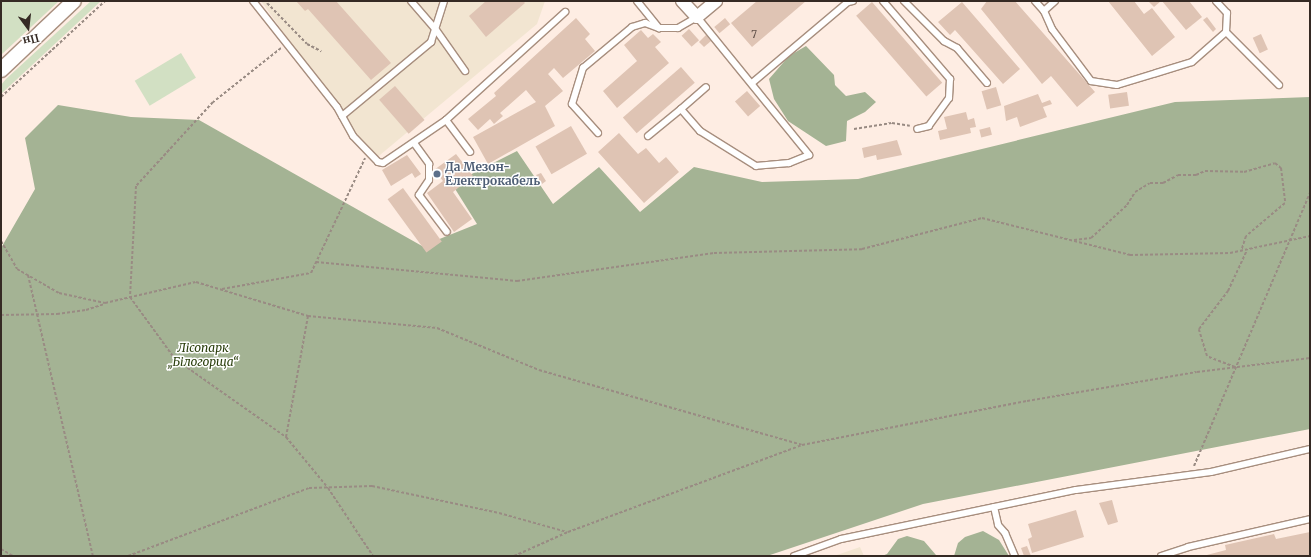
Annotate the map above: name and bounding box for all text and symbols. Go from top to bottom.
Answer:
north arrow [8,8,48,48]
house number: 7 [751,29,757,41]
text: Пн [21,31,41,48]
place label: Да Мезон- Електрокабель [445,160,540,188]
marker: Да Мезон- Електрокабель [432,169,442,179]
park label: Лісопарк „Білогорща“ [167,341,239,369]

